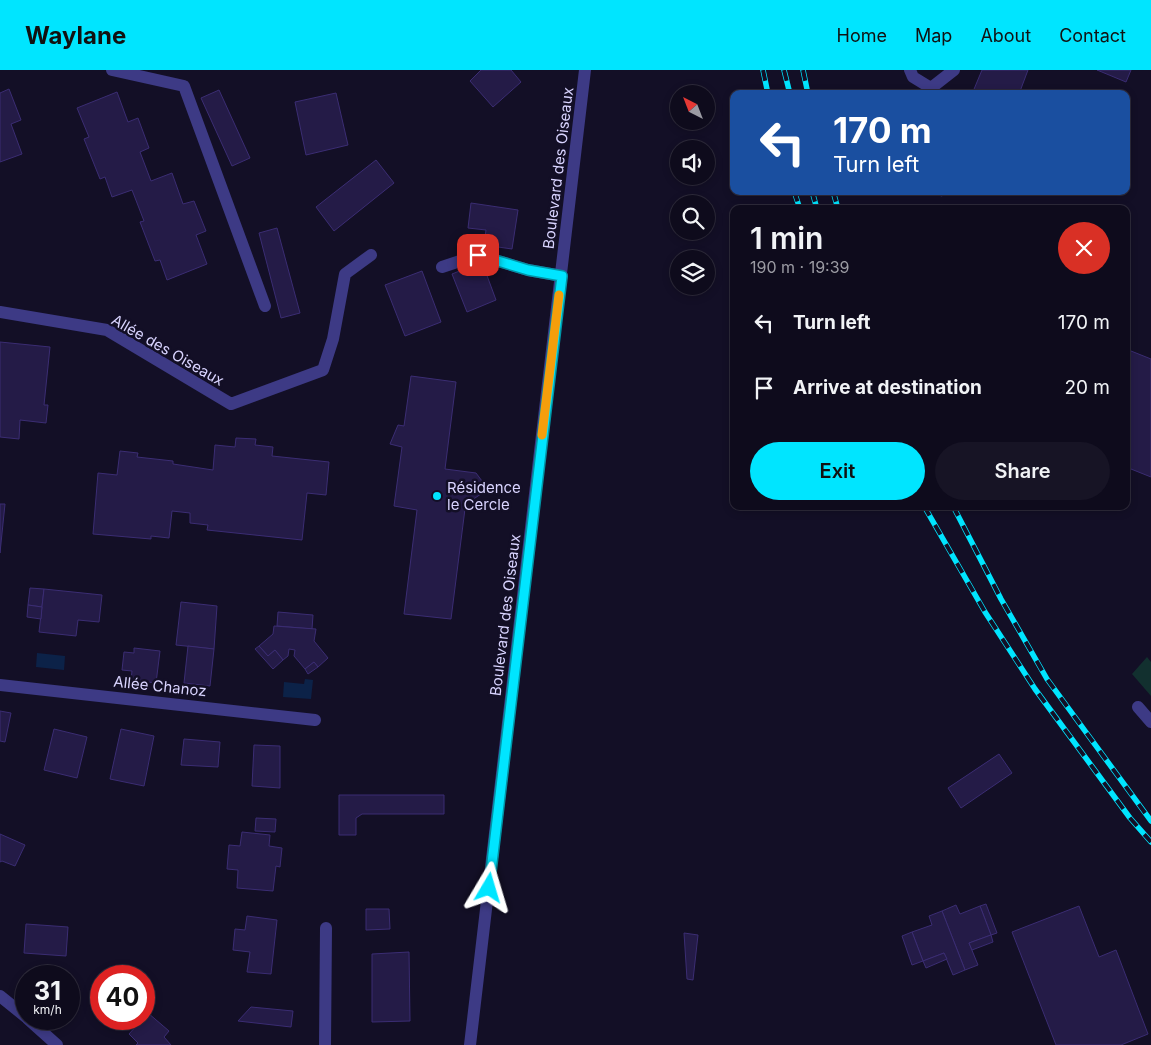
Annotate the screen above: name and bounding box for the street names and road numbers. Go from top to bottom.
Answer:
street label: Boulevard des Oiseaux [539,86,577,250]
street label: Allée des Oiseaux [108,310,228,390]
street label: Boulevard des Oiseaux [486,533,524,697]
street label: Allée Chanoz [113,672,207,700]

